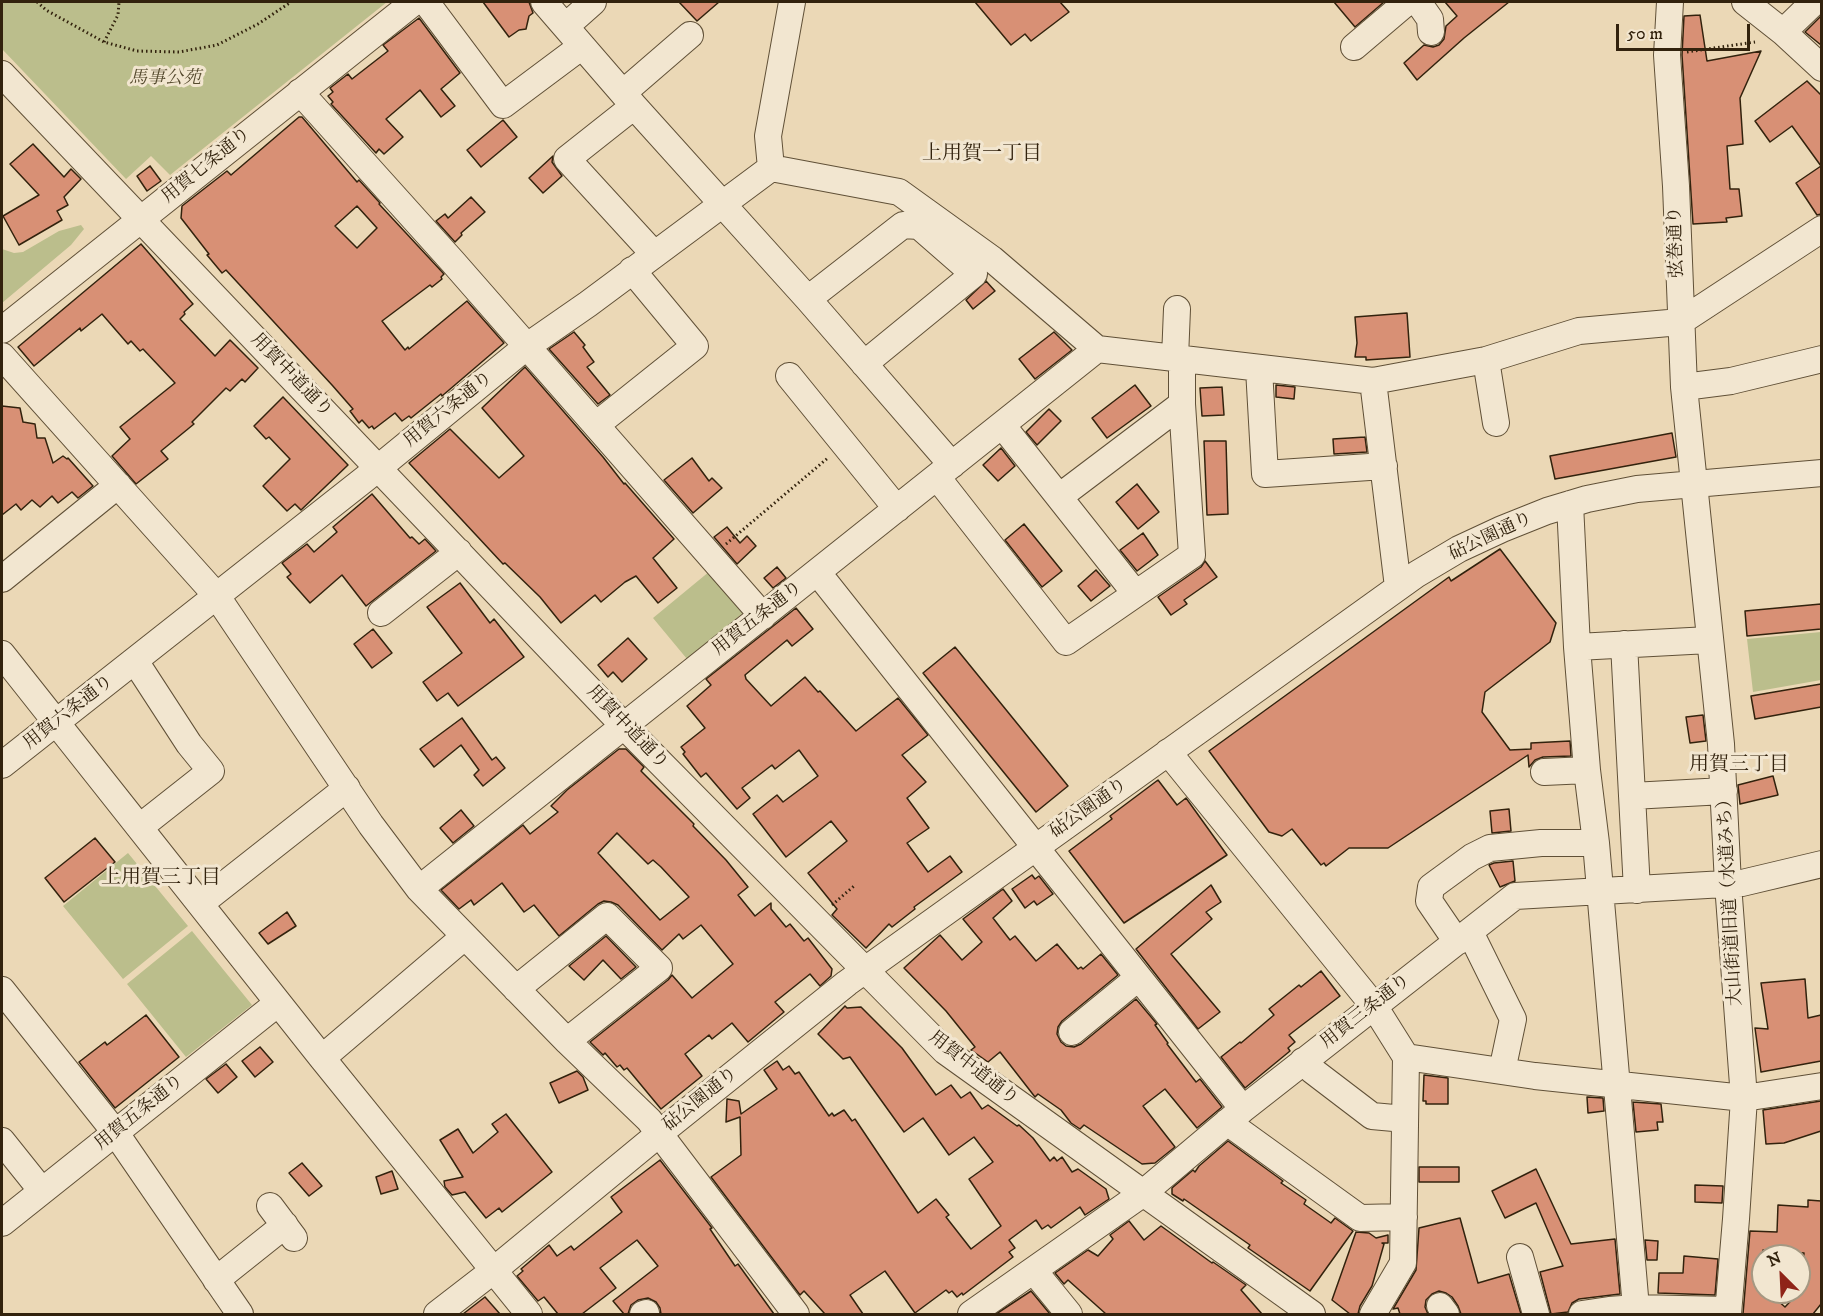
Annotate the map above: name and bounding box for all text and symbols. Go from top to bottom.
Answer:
scale bar [1619,12,1752,50]
text: 50 m [1627,23,1663,45]
park label: 馬事公苑 [129,68,201,90]
street label: 用賀七条通り [158,124,256,208]
district label: 上用賀一丁目 [922,143,1042,167]
street label: 弦巻通り [1665,206,1689,278]
street label: 用賀中道通り [246,330,336,422]
street label: 用賀六条通り [400,368,498,452]
street label: 砧公園通り [1446,508,1536,566]
street label: 用賀五条通り [709,577,807,661]
street label: 用賀六条通り [20,671,118,755]
street label: 用賀中道通り [582,682,672,774]
district label: 用賀三丁目 [1689,754,1789,778]
street label: 砧公園通り [1046,774,1132,844]
street label: 大山街道旧道（水道みち） [1715,790,1747,1006]
district label: 上用賀三丁目 [101,867,221,891]
street label: 用賀三条通り [1317,970,1415,1054]
street label: 用賀中道通り [924,1027,1022,1111]
street label: 砧公園通り [659,1063,743,1137]
street label: 用賀五条通り [91,1071,189,1155]
north arrow [1751,1244,1811,1304]
text: N [1764,1248,1785,1271]

